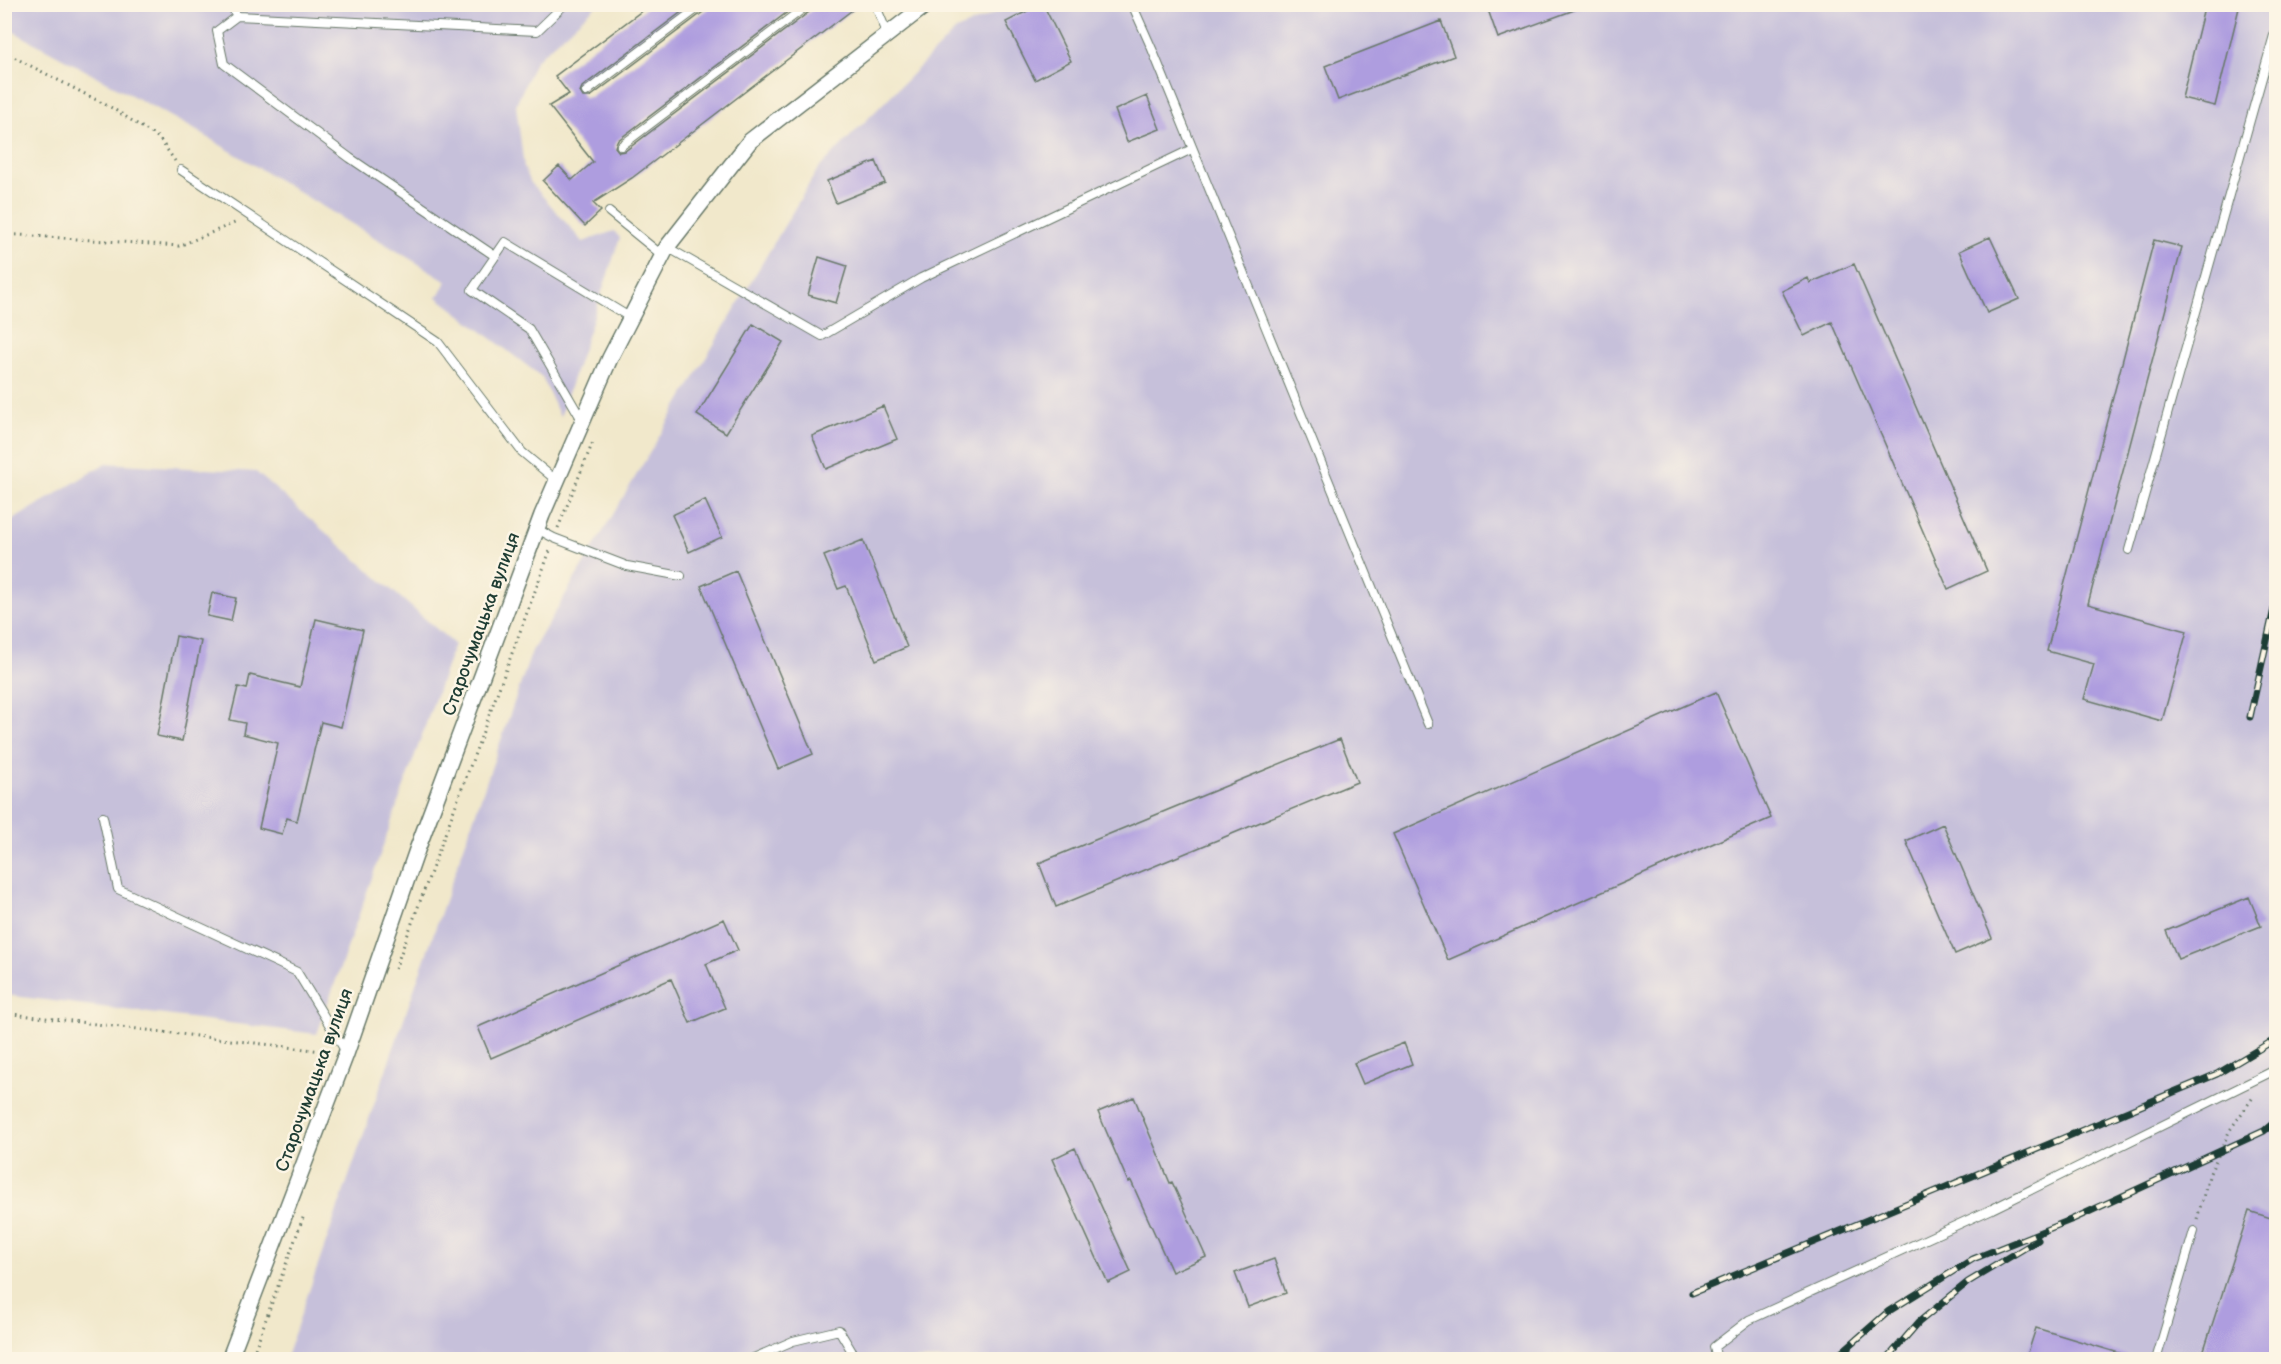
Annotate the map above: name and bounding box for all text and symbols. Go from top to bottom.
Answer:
street label: Старочумацька вулиця [439,530,524,719]
street label: Старочумацька вулиця [272,986,357,1175]

